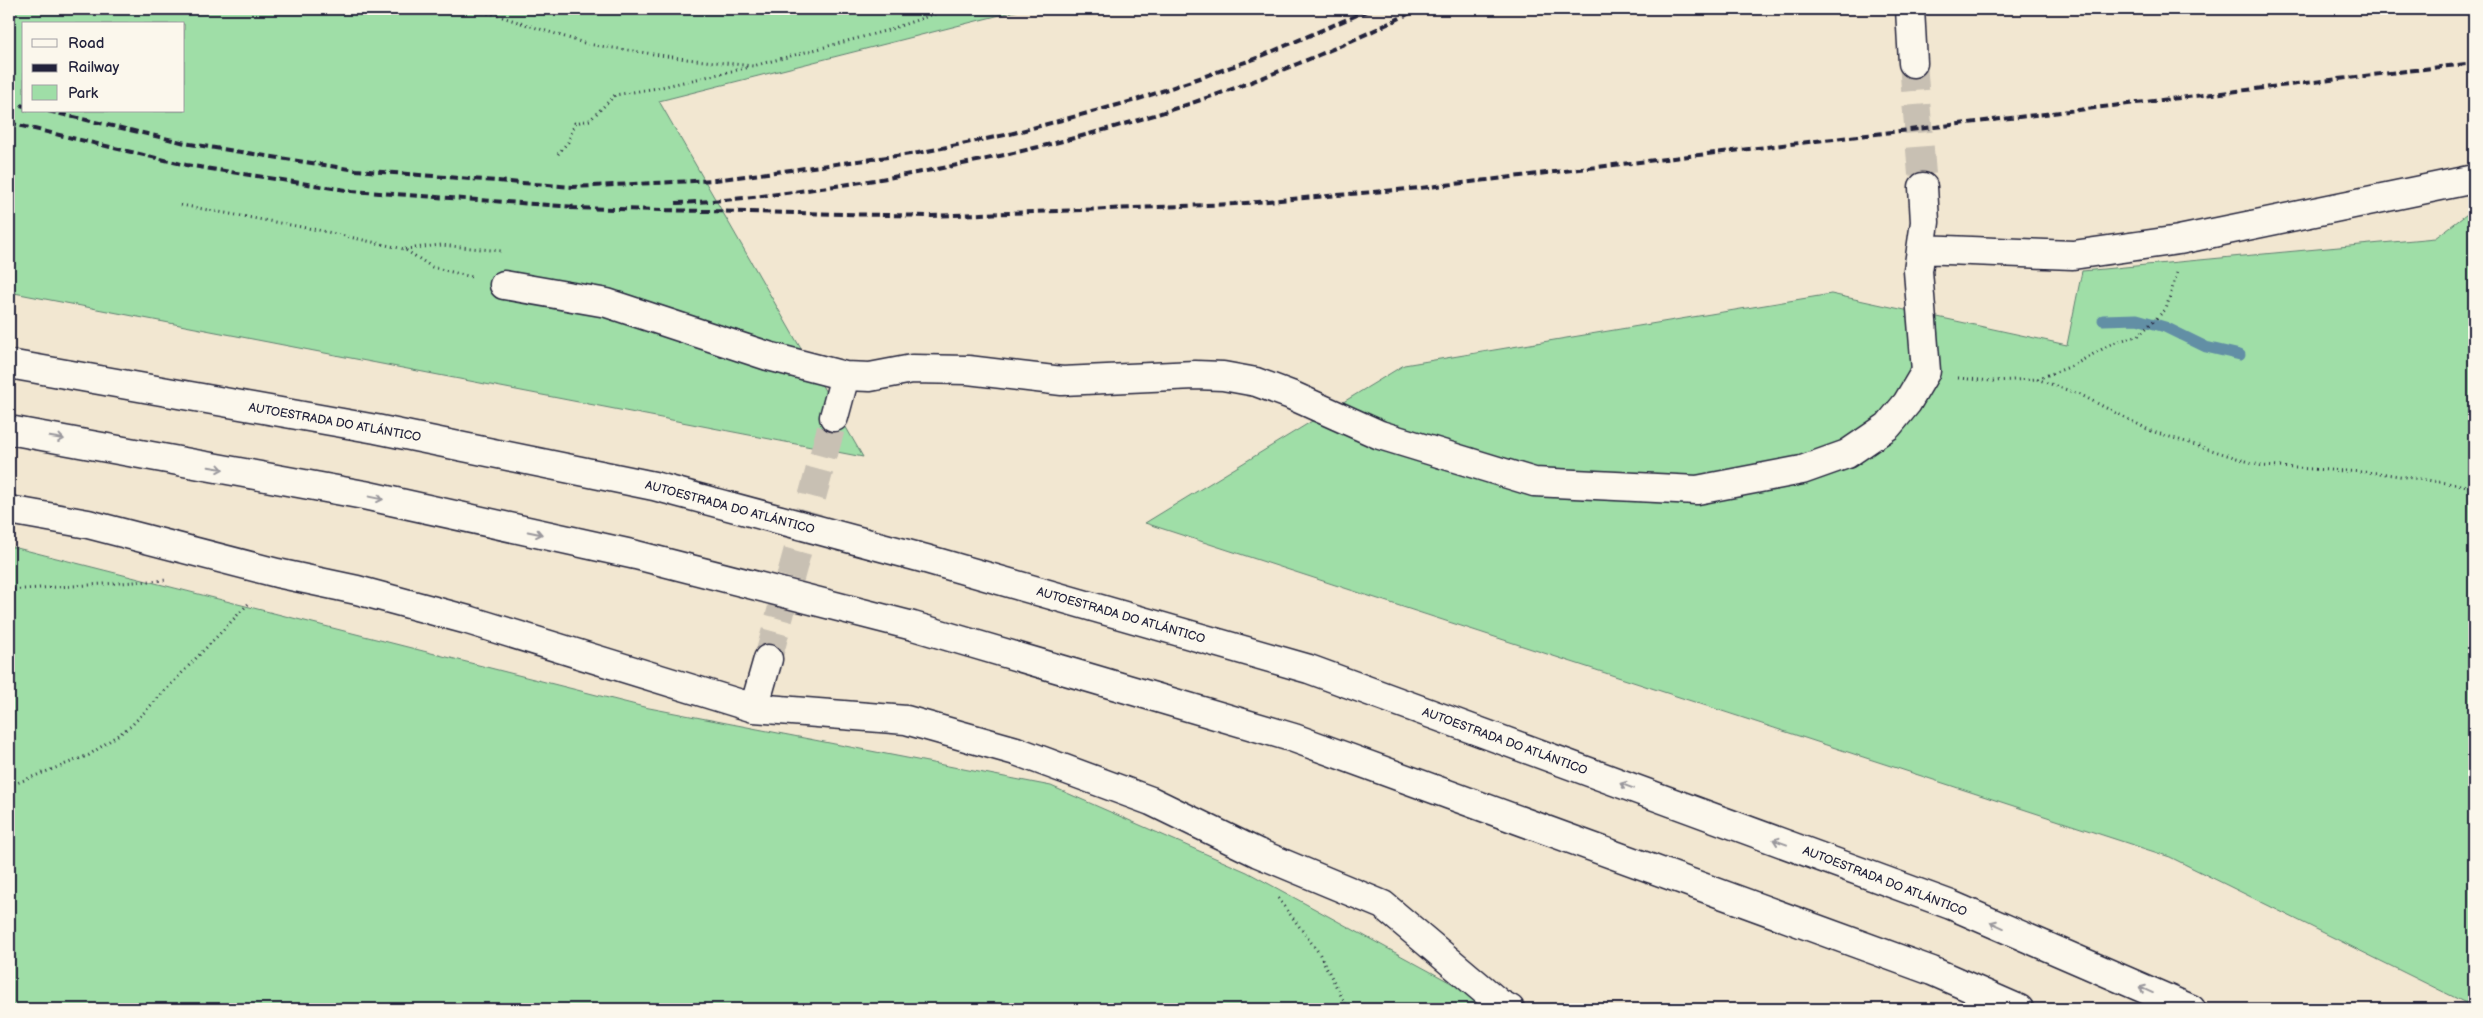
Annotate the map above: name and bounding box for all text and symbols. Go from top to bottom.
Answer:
legend [22,22,185,112]
text: Road [68,34,104,53]
text: Railway [68,58,119,77]
text: Park [68,84,99,103]
street label: AUTOESTRADA DO ATLÁNTICO [248,398,423,445]
one-way arrow [48,434,64,444]
one-way arrow [208,464,224,473]
street label: AUTOESTRADA DO ATLÁNTICO [644,476,817,537]
one-way arrow [368,494,384,503]
one-way arrow [527,528,543,538]
street label: AUTOESTRADA DO ATLÁNTICO [1035,582,1207,647]
street label: AUTOESTRADA DO ATLÁNTICO [1420,703,1590,778]
one-way arrow [1620,781,1635,790]
one-way arrow [1773,837,1788,846]
street label: AUTOESTRADA DO ATLÁNTICO [1801,841,1970,920]
one-way arrow [1990,919,2005,929]
one-way arrow [2139,984,2154,994]

